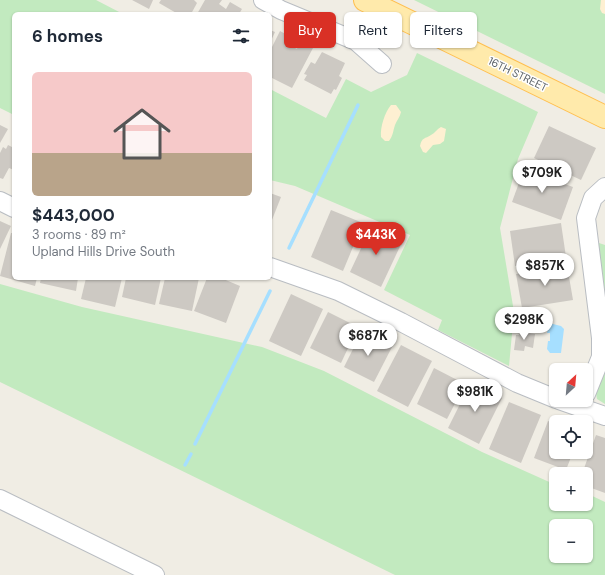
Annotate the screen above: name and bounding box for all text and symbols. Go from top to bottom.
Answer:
chip: Buy [284,12,336,48]
chip: Rent [344,12,402,48]
chip: Filters [410,12,477,48]
text: 6 homes [32,25,103,47]
icon: filters [230,25,252,47]
street label: 16TH STREET [486,54,550,94]
icon: home [106,98,178,170]
pin: $709K [514,160,570,194]
text: $709K [522,164,562,181]
text: $443,000 [32,204,115,226]
pin: $443K [348,222,404,256]
text: 3 rooms · 89 m² [32,226,126,243]
text: $443K [355,226,397,243]
text: Upland Hills Drive South [32,243,175,260]
pin: $857K [517,253,573,287]
text: $857K [525,257,565,274]
pin: $298K [496,307,552,341]
text: $298K [504,311,544,328]
pin: $687K [340,323,396,357]
text: $687K [348,327,388,344]
north arrow [549,363,593,407]
map controls [549,363,593,563]
pin: $981K [447,379,503,413]
text: $981K [456,383,494,400]
button: locate [549,415,593,459]
button: + [549,467,593,511]
button: − [549,519,593,563]

